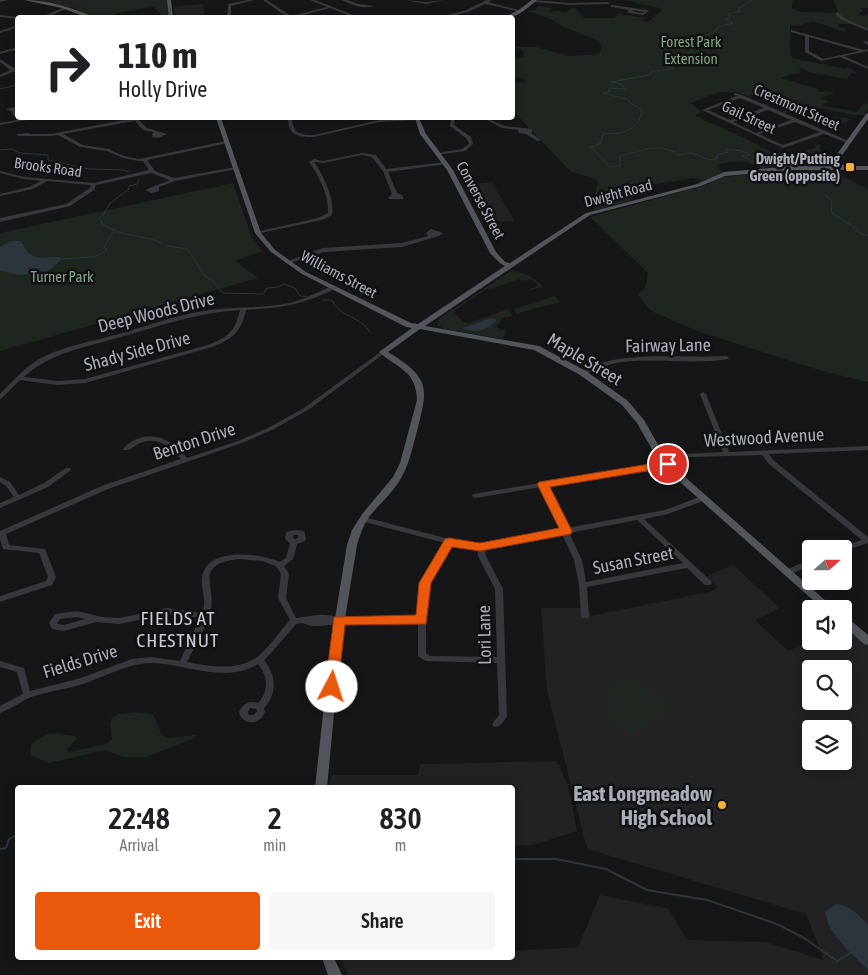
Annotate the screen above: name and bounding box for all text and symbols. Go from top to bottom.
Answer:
park label: Forest Park Extension [661,33,722,67]
icon: right [35,35,100,100]
text: 110 m [118,35,197,75]
text: Holly Drive [118,76,207,102]
street label: Crestmont Street [752,81,842,133]
street label: Gail Street [719,97,779,137]
place label: Dwight/Putting Green (opposite) [750,150,841,184]
street label: Brooks Road [13,154,83,180]
street label: Converse Street [453,158,509,242]
marker: Dwight/Putting Green (opposite) [844,161,856,173]
street label: Dwight Road [582,176,654,210]
street label: Williams Street [298,247,380,301]
park label: Turner Park [30,268,94,285]
street label: Deep Woods Drive [96,287,216,337]
street label: Shady Side Drive [82,327,192,375]
street label: Maple Street [544,328,626,390]
street label: Fairway Lane [625,334,711,356]
street label: Benton Drive [150,418,238,464]
street label: Westwood Avenue [703,423,825,451]
pin [647,443,689,485]
icon: arrive [654,450,682,478]
north arrow [802,540,852,590]
map controls [802,540,852,770]
street label: Susan Street [591,542,675,578]
button: sound [802,600,852,650]
street label: Lori Lane [473,605,495,665]
district label: FIELDS AT CHESTNUT [137,607,219,651]
street label: Fields Drive [40,640,120,682]
position arrow [305,660,357,712]
button: search [802,660,852,710]
button: layers [802,720,852,770]
place label: East Longmeadow High School [573,781,712,829]
marker: East Longmeadow High School [716,799,728,811]
text: 22:48 [108,801,170,835]
text: 2 [268,801,282,835]
text: 830 [379,801,422,835]
text: Arrival [120,836,159,854]
text: min [263,836,286,854]
text: m [395,836,406,854]
button: Exit [35,892,260,950]
button: Share [270,892,495,950]

